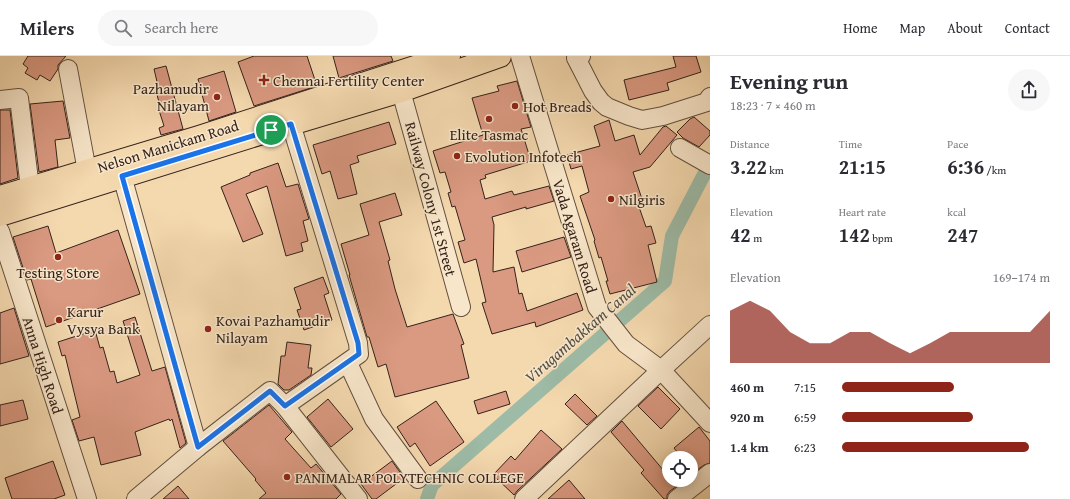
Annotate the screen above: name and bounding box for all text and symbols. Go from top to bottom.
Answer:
search box [98,10,378,46]
text: Milers [20,14,74,42]
icon: search [112,17,134,39]
text: Search here [144,17,218,38]
text: Home [843,18,878,38]
text: Map [900,18,925,38]
text: About [947,18,983,38]
text: Contact [1005,18,1050,38]
text: Evening run [730,65,848,97]
button: share [1008,69,1050,111]
place label: Chennai Fertility Center [273,70,424,91]
marker: Chennai Fertility Center [258,74,270,86]
place label: Pazhamudir Nilayam [133,78,210,116]
marker: Pazhamudir Nilayam [212,92,222,102]
place label: Hot Breads [523,96,592,117]
text: 18:23 · 7 × 460 m [730,96,816,115]
marker: Hot Breads [510,101,520,111]
pin [254,113,288,147]
marker: Elite Tasmac [484,114,494,124]
street label: Nelson Manickam Road [95,115,241,177]
icon: arrive [260,119,282,141]
street label: Railway Colony 1st Street [400,119,462,279]
place label: Elite Tasmac [450,124,529,145]
text: Distance [730,136,769,152]
text: Time [839,136,862,152]
text: Pace [947,136,968,152]
place label: Evolution Infotech [465,146,582,167]
marker: Evolution Infotech [452,151,462,161]
text: 3.22 [730,152,767,181]
text: 21:15 [839,152,886,181]
text: 6:36 [947,152,984,181]
text: km [767,162,784,178]
text: /km [984,162,1006,178]
street label: Vada Agaram Road [548,176,602,296]
place label: Nilgiris [619,189,665,210]
marker: Nilgiris [606,194,616,204]
text: Elevation [730,204,773,220]
text: Heart rate [839,204,886,220]
text: kcal [947,204,966,220]
text: 42 [730,220,751,249]
text: 142 [839,220,870,249]
text: 247 [947,220,978,249]
text: m [751,230,762,246]
text: bpm [870,230,893,246]
marker: Testing Store [53,252,63,262]
place label: Testing Store [17,262,99,283]
text: Elevation [730,268,781,287]
text: 169–174 m [993,268,1050,287]
water label: Virugambakkam Canal [519,278,641,388]
place label: Karur Vysya Bank [67,301,140,339]
place label: Kovai Pazhamudir Nilayam [216,310,330,348]
street label: Anna High Road [17,314,69,416]
marker: Karur Vysya Bank [54,315,64,325]
marker: Kovai Pazhamudir Nilayam [203,324,213,334]
text: 460 m [730,378,764,397]
text: 7:15 [794,378,816,397]
text: 920 m [730,408,764,427]
text: 6:59 [794,408,816,427]
text: 1.4 km [730,438,769,457]
text: 6:23 [794,438,816,457]
map controls [662,451,698,487]
button: locate [662,451,698,487]
place label: PANIMALAR POLYTECHNIC COLLEGE [295,467,524,488]
marker: PANIMALAR POLYTECHNIC COLLEGE [282,472,292,482]

